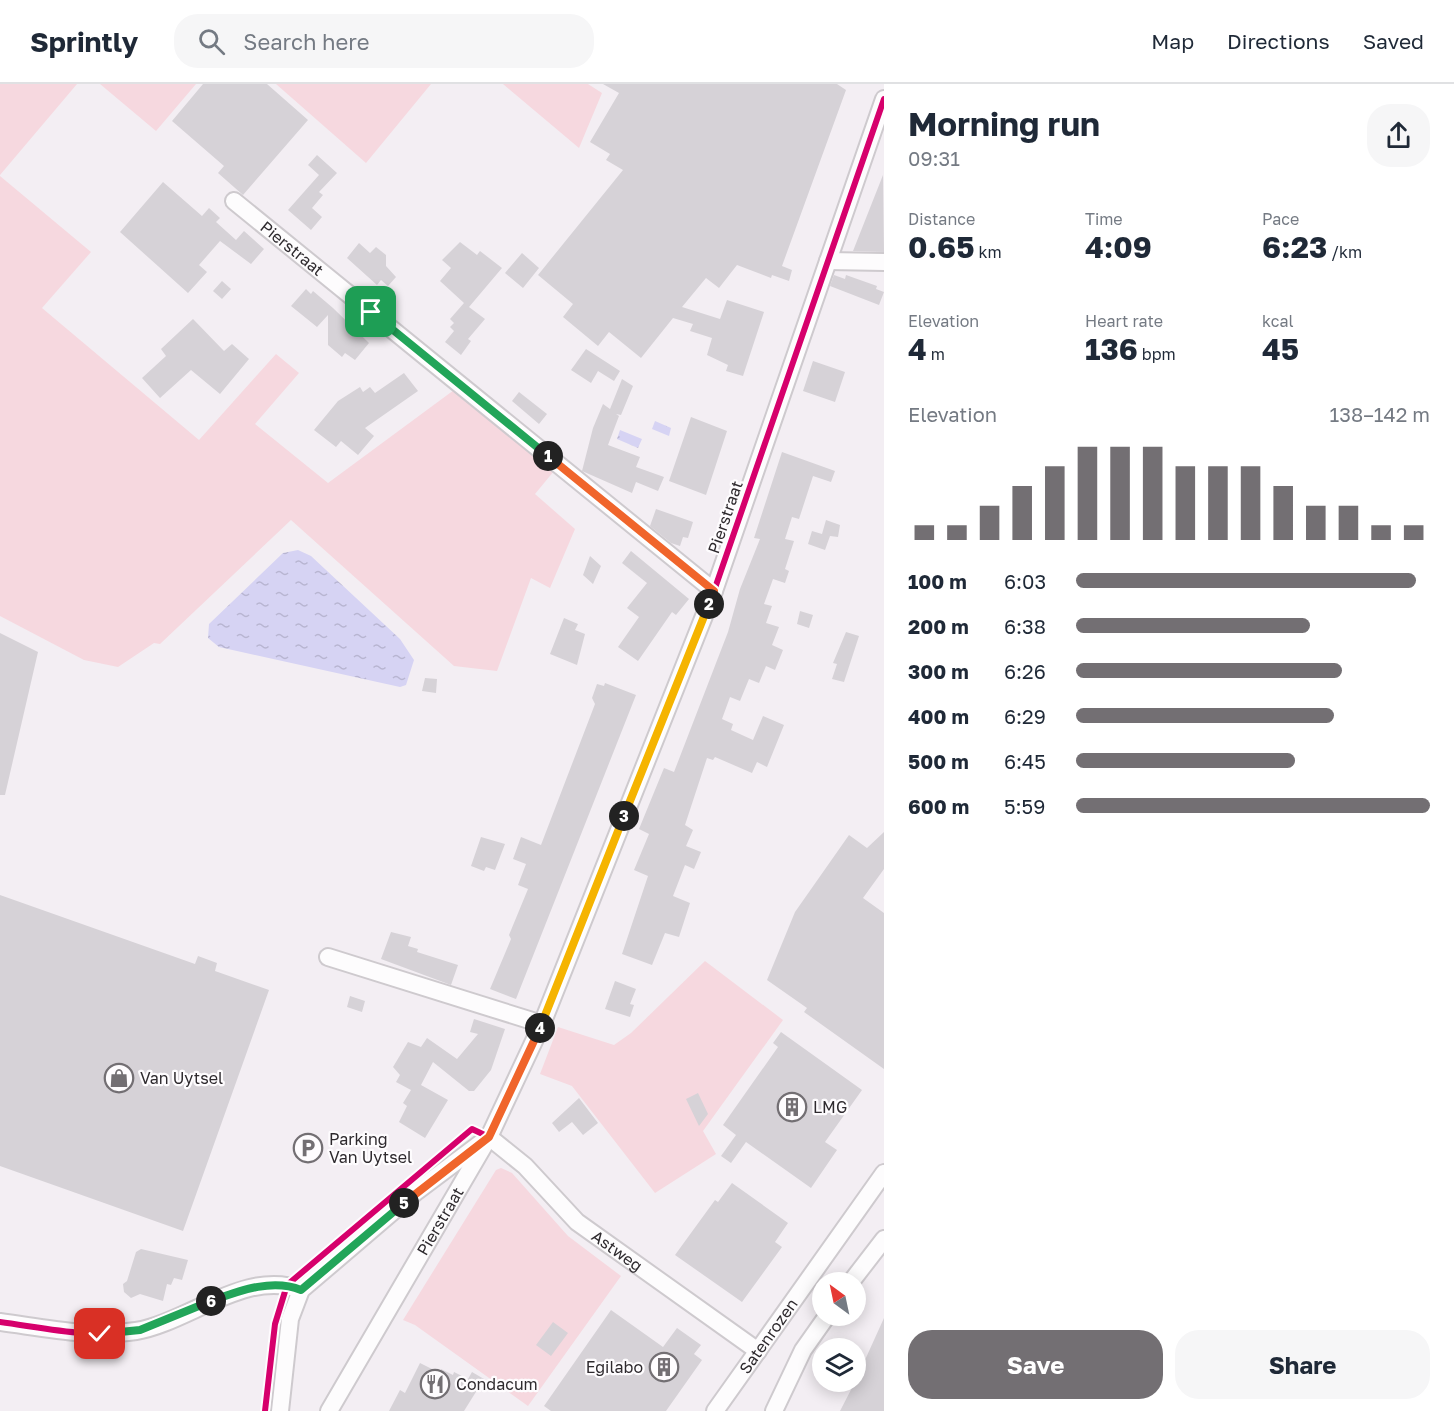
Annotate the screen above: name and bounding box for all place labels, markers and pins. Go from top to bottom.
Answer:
pin [345,286,396,337]
pin: 1 [533,441,563,471]
pin: 2 [694,589,724,619]
pin: 3 [609,801,639,831]
pin: 4 [525,1013,555,1043]
shop icon: Van Uytsel [103,1062,135,1094]
place label: Van Uytsel [140,1068,223,1088]
building icon: LMG [776,1091,808,1123]
place label: LMG [813,1097,847,1117]
place label: Parking Van Uytsel [329,1129,412,1167]
parking icon: Parking Van Uytsel [292,1132,324,1164]
pin: 5 [389,1188,419,1218]
pin: 6 [196,1286,226,1316]
pin [74,1308,125,1359]
building icon: Egilabo [648,1351,680,1383]
place label: Egilabo [586,1357,643,1377]
restaurant icon: Condacum [419,1368,451,1400]
place label: Condacum [456,1374,538,1394]

